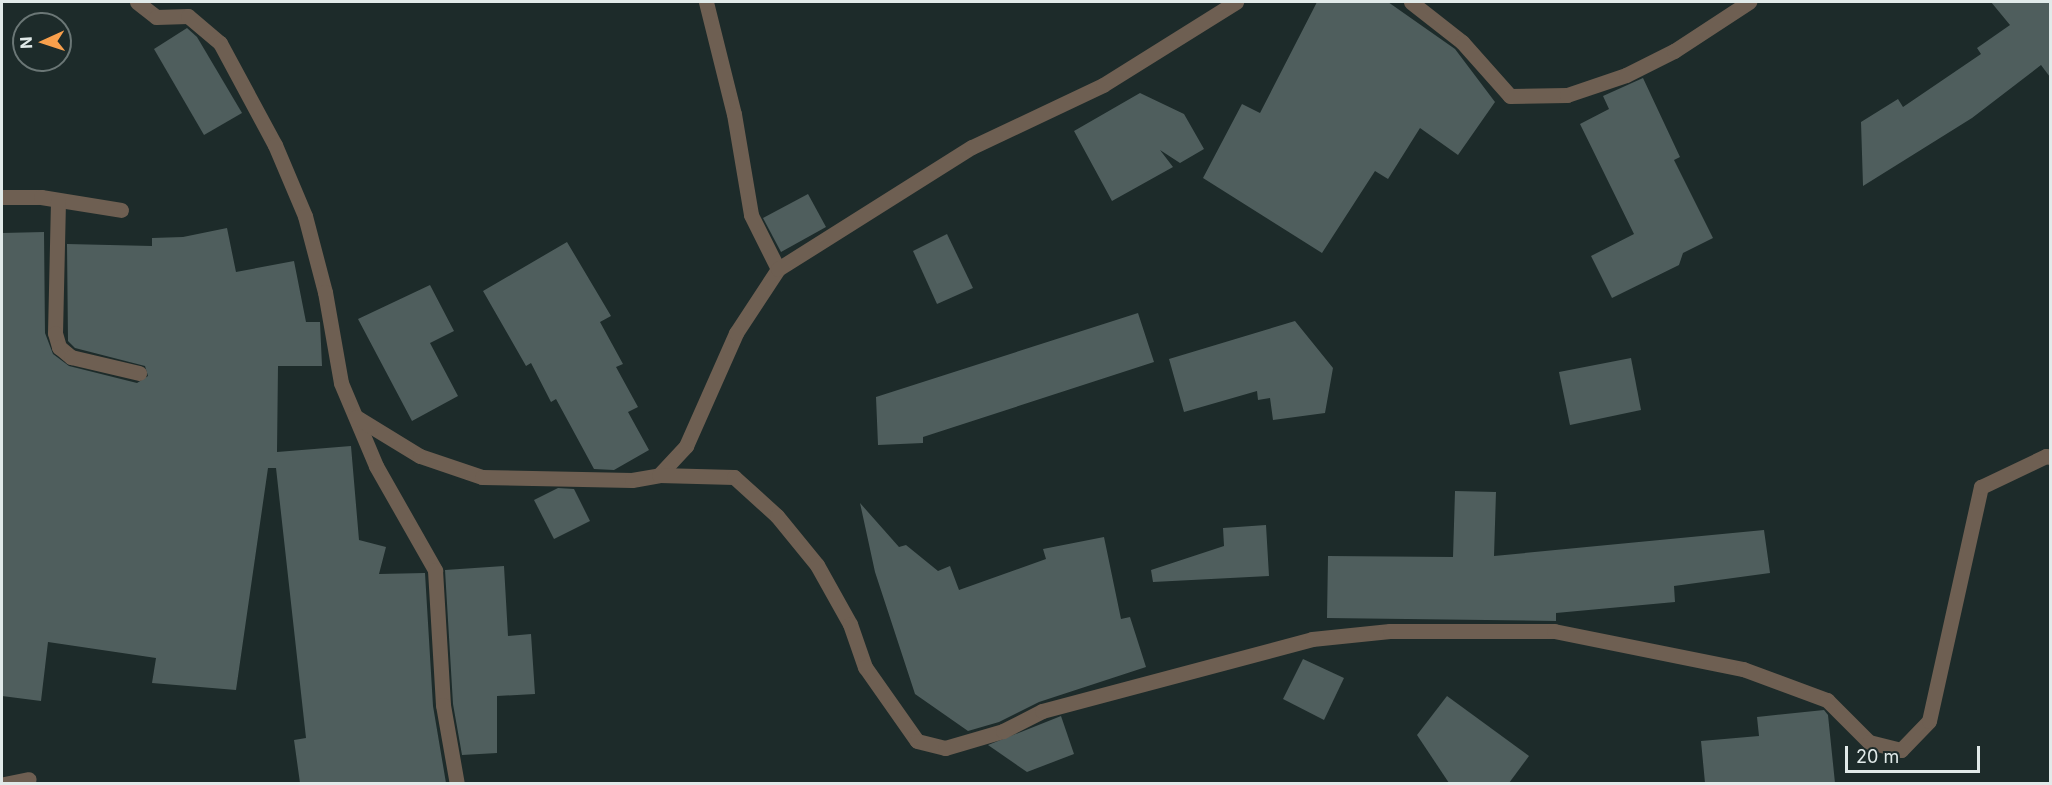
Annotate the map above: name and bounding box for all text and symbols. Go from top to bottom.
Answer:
north arrow [12,12,72,72]
text: N [16,36,36,49]
scale bar [1848,734,1983,772]
text: 20 m [1856,746,1899,767]

